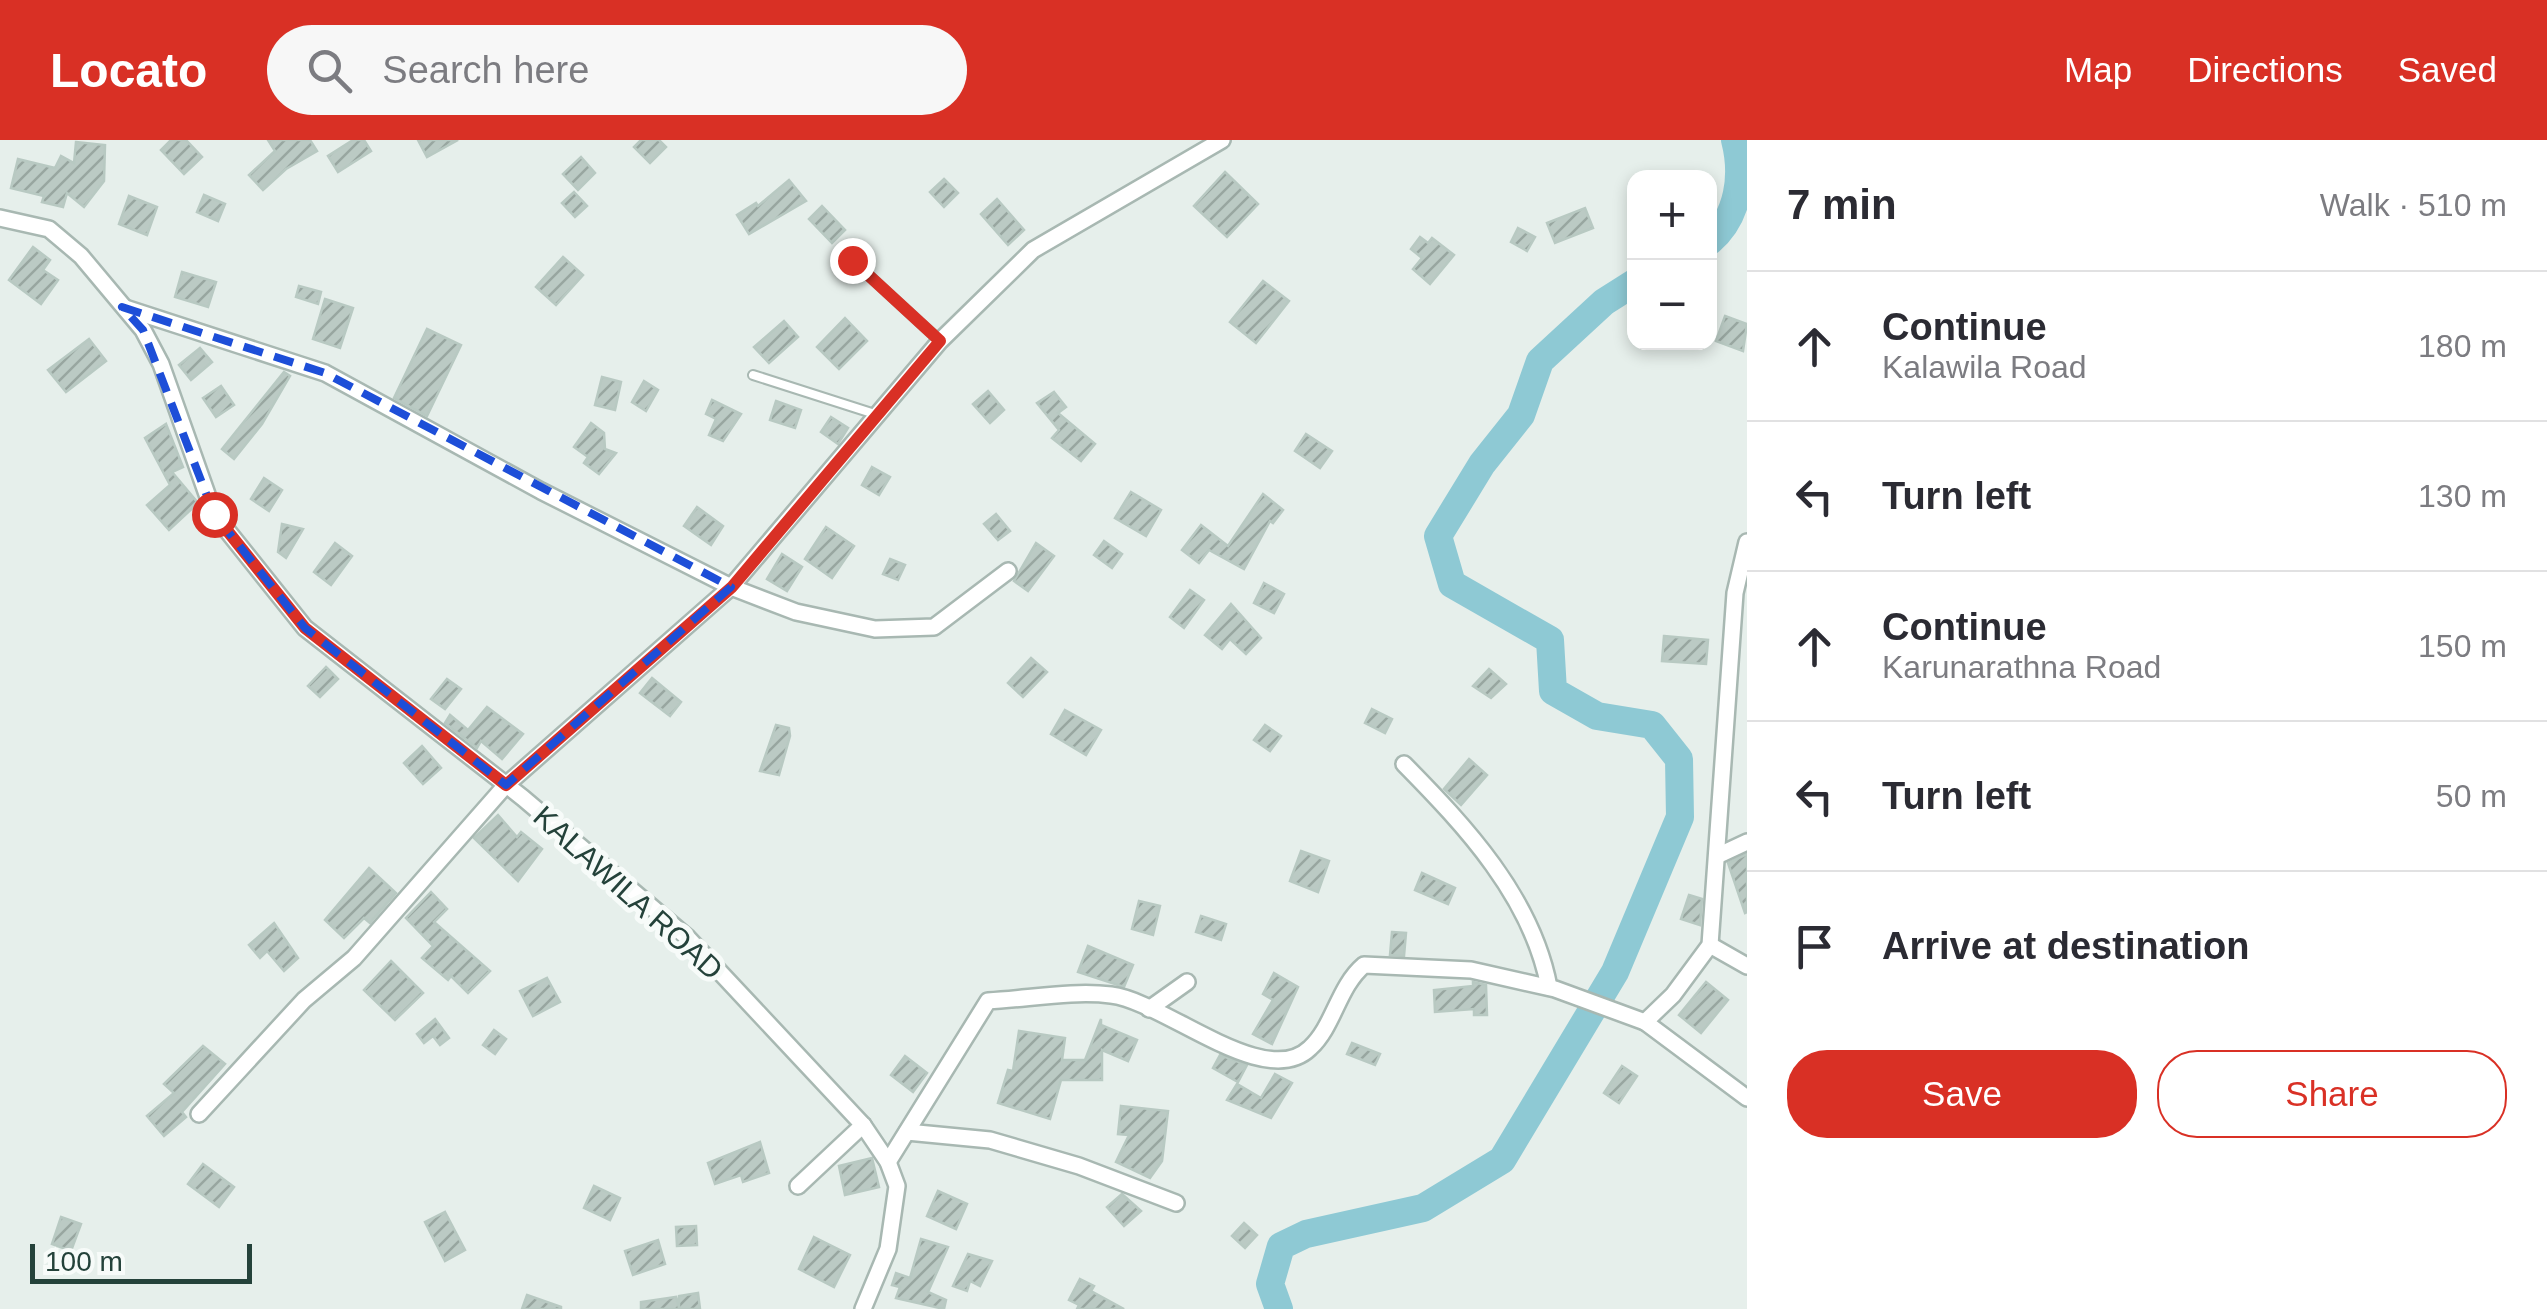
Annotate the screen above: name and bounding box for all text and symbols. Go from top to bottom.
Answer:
search box [267,25,967,115]
icon: search [302,43,357,98]
text: Locato [50,44,207,97]
text: Search here [382,49,589,91]
text: Map [2064,50,2132,89]
text: Directions [2187,50,2343,89]
text: Saved [2398,50,2497,89]
map controls [1627,170,1717,350]
button: + [1627,170,1717,260]
text: 7 min [1787,181,1897,228]
text: Walk · 510 m [2320,187,2507,223]
route end [830,238,876,284]
button: − [1627,260,1717,350]
text: Continue [1882,306,2047,348]
icon: ahead [1787,319,1842,374]
text: 180 m [2418,328,2507,364]
text: Kalawila Road [1882,349,2087,385]
icon: left [1787,469,1842,524]
text: Turn left [1882,475,2031,517]
text: 130 m [2418,478,2507,514]
route start [192,492,238,538]
text: Continue [1882,606,2047,648]
icon: ahead [1787,619,1842,674]
text: 150 m [2418,628,2507,664]
text: Karunarathna Road [1882,649,2161,685]
icon: left [1787,769,1842,824]
text: Turn left [1882,775,2031,817]
text: 50 m [2436,778,2507,814]
street label: KALAWILA ROAD [527,799,729,986]
icon: arrive [1787,919,1842,974]
text: Arrive at destination [1882,925,2249,967]
button: Save [1787,1050,2137,1138]
button: Share [2157,1050,2507,1138]
scale bar [30,1239,252,1284]
text: 100 m [45,1246,123,1277]

